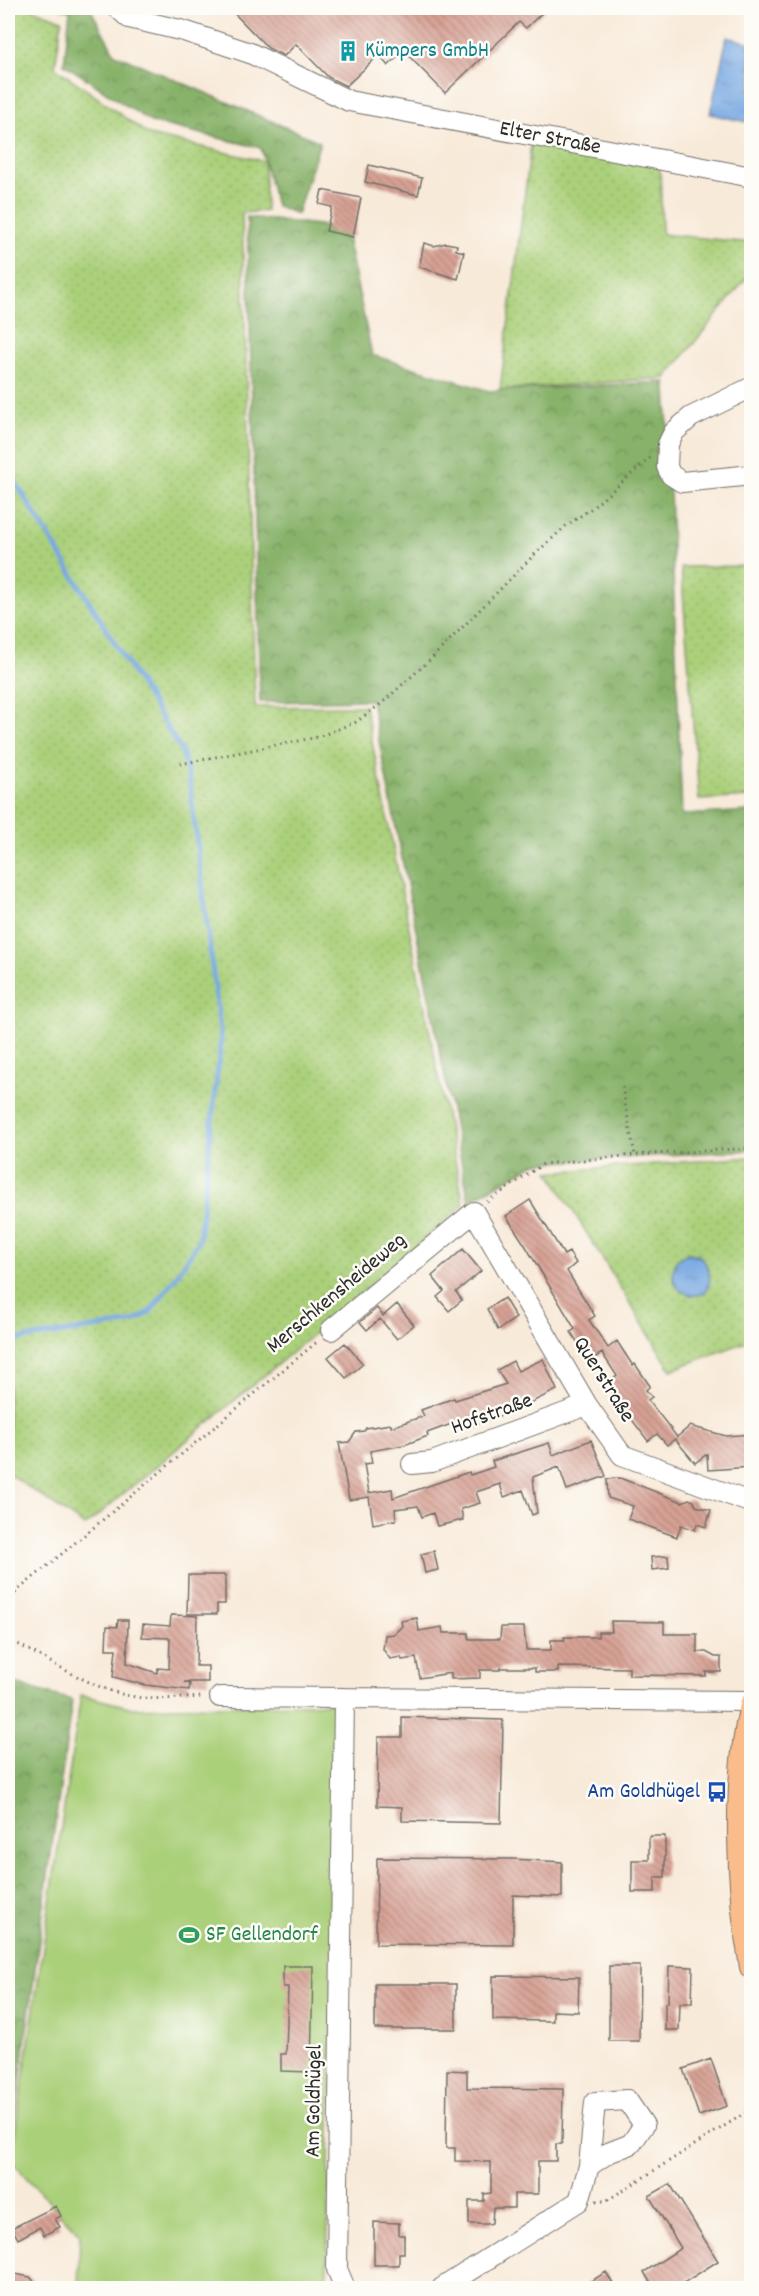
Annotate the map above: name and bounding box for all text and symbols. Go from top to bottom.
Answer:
place label: Kümpers GmbH [365,36,489,67]
building icon: Kümpers GmbH [336,39,360,63]
street label: Elter Straße [497,114,603,164]
street label: Merschkensheideweg [260,1226,414,1362]
street label: Querstraße [564,1331,642,1429]
street label: Hofstraße [447,1386,537,1444]
place label: Am Goldhügel [587,1777,700,1808]
bus stop icon: Am Goldhügel [705,1780,729,1804]
place label: SF Gellendorf [206,1920,319,1951]
sports icon: SF Gellendorf [177,1923,201,1947]
street label: Am Goldhügel [299,2044,331,2158]

